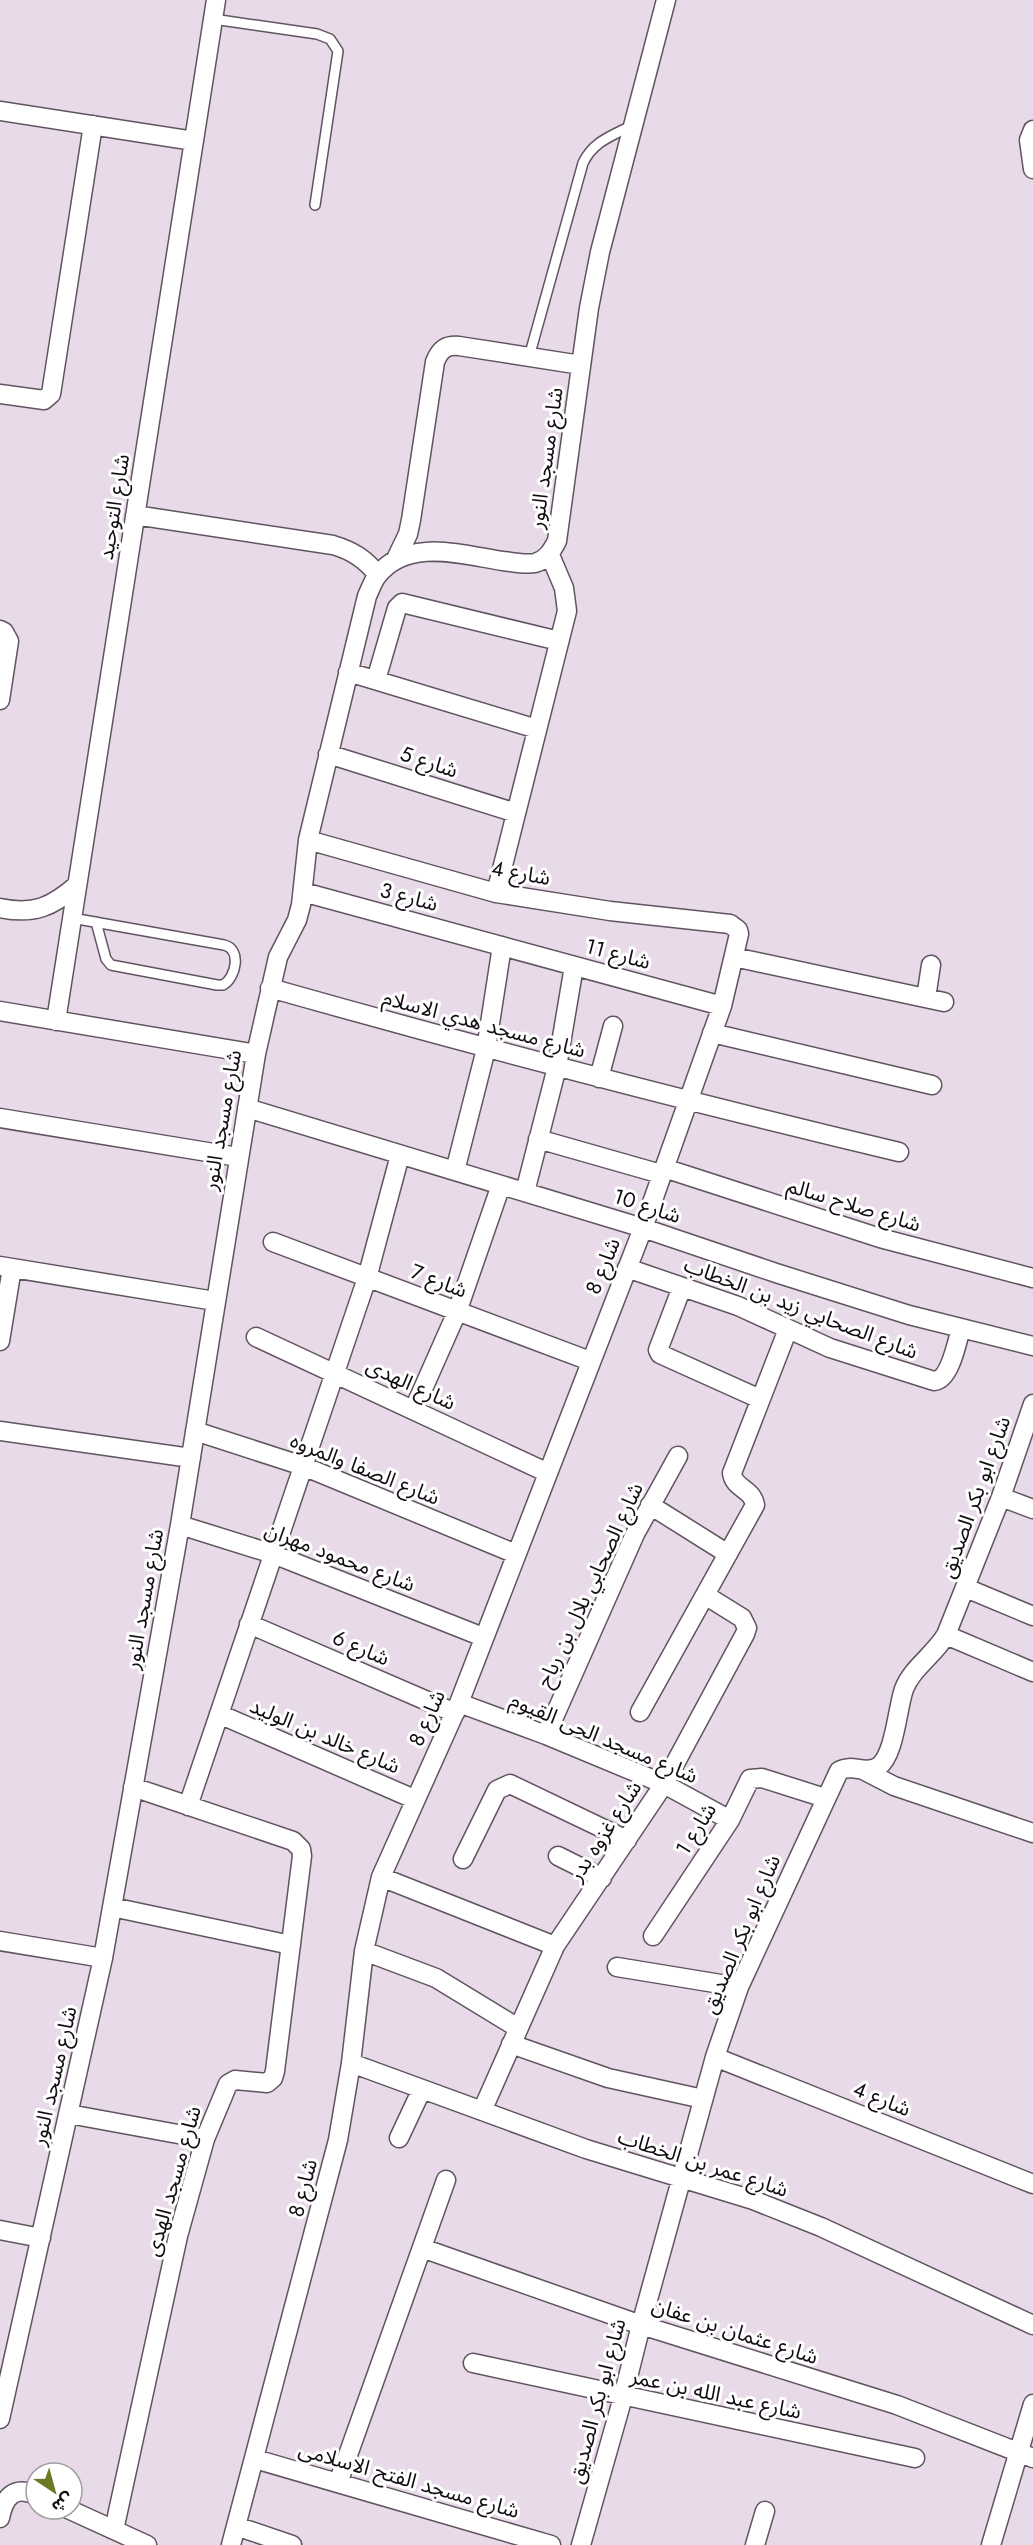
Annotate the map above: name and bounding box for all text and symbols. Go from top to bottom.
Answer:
street label: شارع مسجد النور [521,385,571,532]
street label: شارع التوحيد [91,452,137,562]
street label: شارع 5 [396,739,462,785]
street label: شارع 4 [489,853,553,893]
street label: شارع 3 [377,875,441,919]
street label: شارع 11 [582,931,654,977]
street label: شارع مسجد هدي الاسلام [379,982,589,1066]
street label: شارع مسجد النور [195,1047,249,1194]
street label: شارع صلاح سالم [783,1170,925,1240]
street label: شارع 10 [609,1181,685,1231]
street label: شارع 8 [578,1233,628,1299]
street label: شارع الصحابي زيد بن الخطاب [679,1249,922,1367]
street label: شارع 7 [406,1257,472,1305]
street label: شارع الهدى [361,1350,461,1418]
street label: شارع ابو بكر الصديق [932,1412,1018,1582]
street label: شارع الصفا والمروه [286,1425,444,1513]
street label: شارع الصحابي بلال بن رباح [529,1478,652,1693]
street label: شارع محمود مهران [260,1515,420,1599]
street label: شارع مسجد النور [117,1526,171,1673]
street label: شارع 6 [328,1623,394,1673]
street label: شارع 8 [401,1685,453,1751]
street label: شارع مسجد الحى القيوم [505,1685,703,1792]
street label: شارع خالد بن الوليد [245,1691,405,1781]
street label: شارع غزوه بدر [561,1775,649,1888]
street label: شارع 1 [668,1797,724,1861]
street label: شارع ابو بكر الصديق [694,1850,788,2018]
street label: شارع مسجد النور [23,2003,85,2150]
street label: شارع 4 [849,2074,915,2124]
street label: شارع مسجد الهدى [137,2102,209,2260]
street label: شارع عمر بن الخطاب [614,2121,792,2205]
street label: شارع 8 [281,2156,325,2220]
street label: شارع عثمان بن عفان [648,2290,822,2372]
street label: شارع ابو بكر الصديق [561,2315,633,2487]
street label: شارع عبد الله بن عمر [627,2361,804,2427]
street label: شارع مسجد الفتح الاسلامى [295,2434,523,2526]
north arrow [24,2461,84,2521]
text: ش [47,2487,78,2519]

